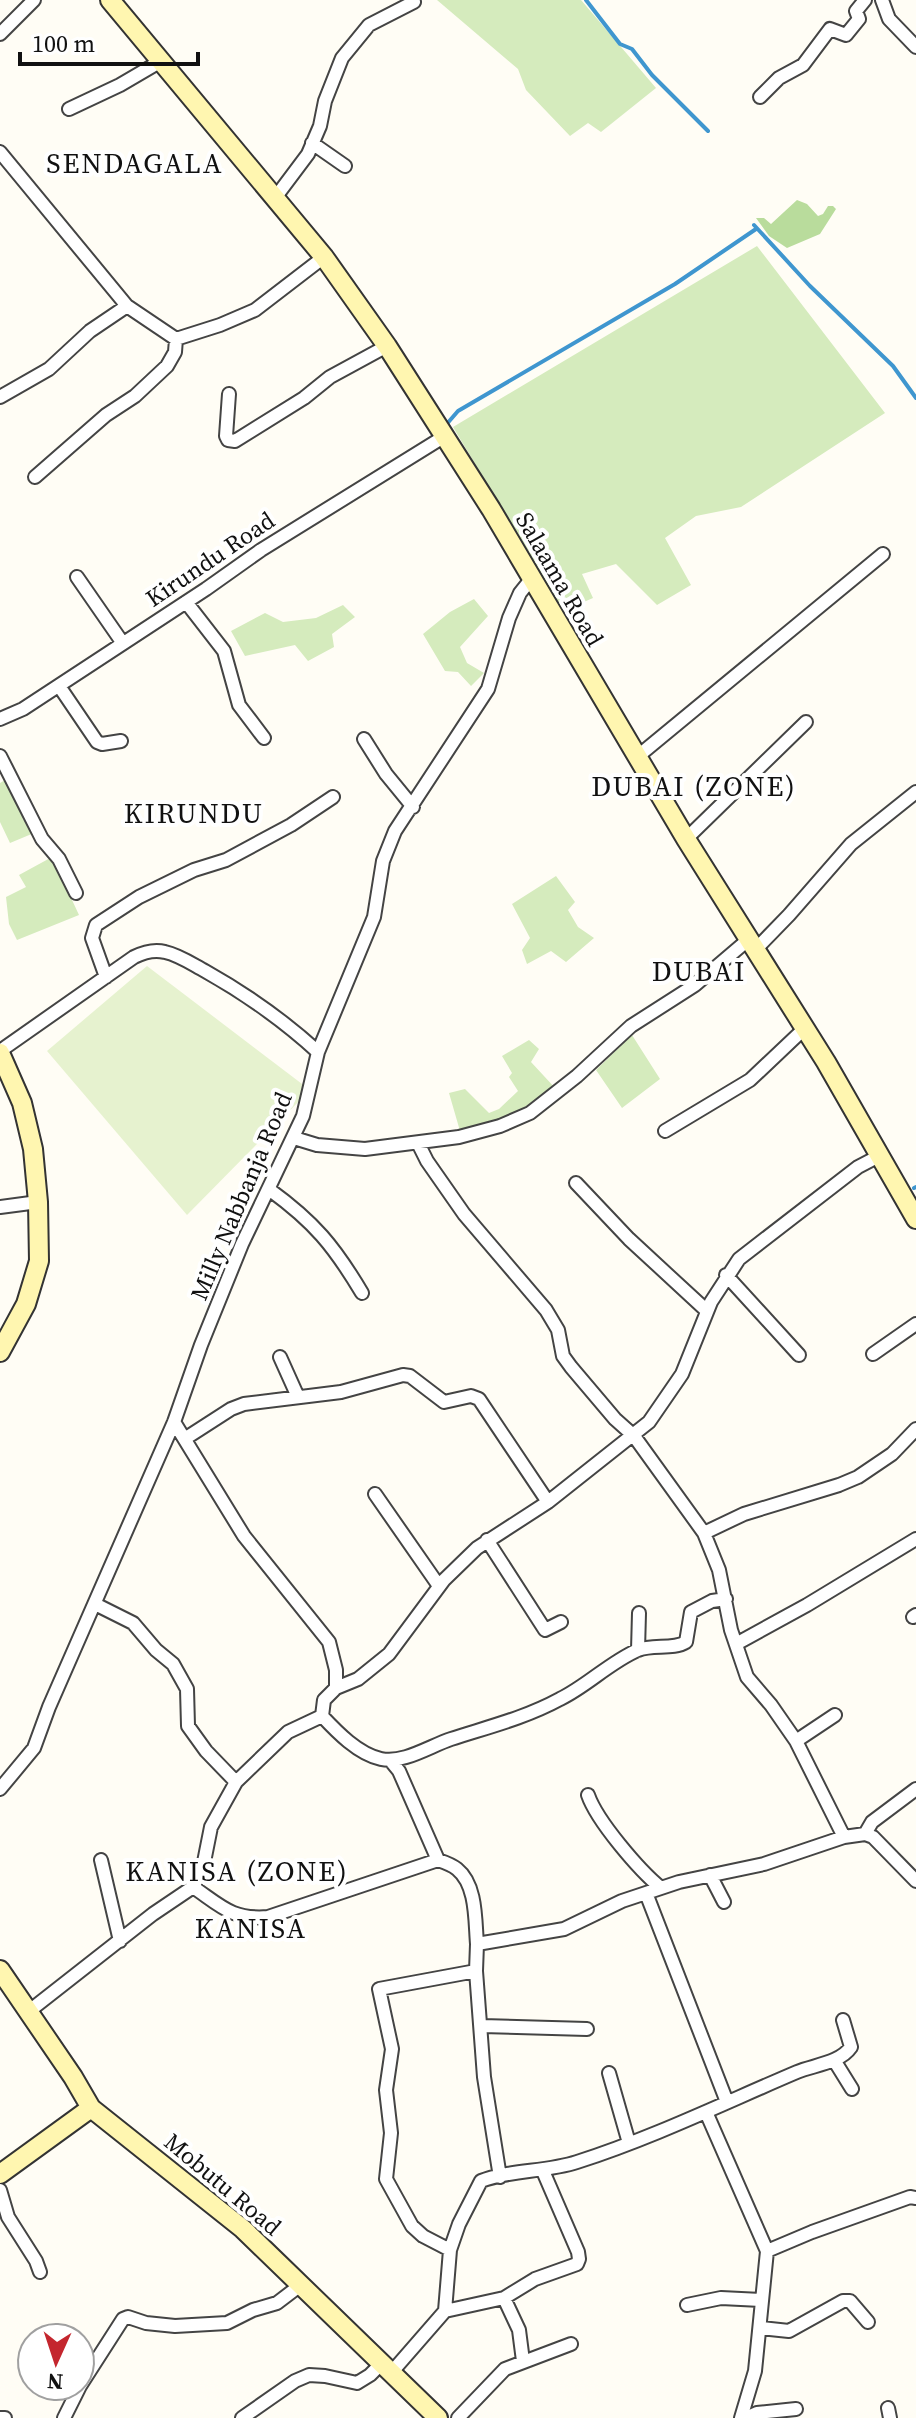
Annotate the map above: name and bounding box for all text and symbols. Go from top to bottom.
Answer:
scale bar [20,16,198,66]
text: 100 m [32,27,95,60]
district label: SENDAGALA [46,144,224,182]
street label: Kirundu Road [139,503,281,614]
street label: Salaama Road [508,506,612,652]
district label: DUBAI (ZONE) [591,767,797,805]
district label: KIRUNDU [124,794,264,832]
district label: DUBAI [652,952,746,990]
street label: Milly Nabbanja Road [182,1086,300,1305]
district label: KANISA (ZONE) [125,1852,349,1890]
district label: KANISA [195,1909,307,1947]
street label: Mobutu Road [157,2125,289,2243]
north arrow [16,2322,96,2402]
text: N [46,2367,64,2397]

